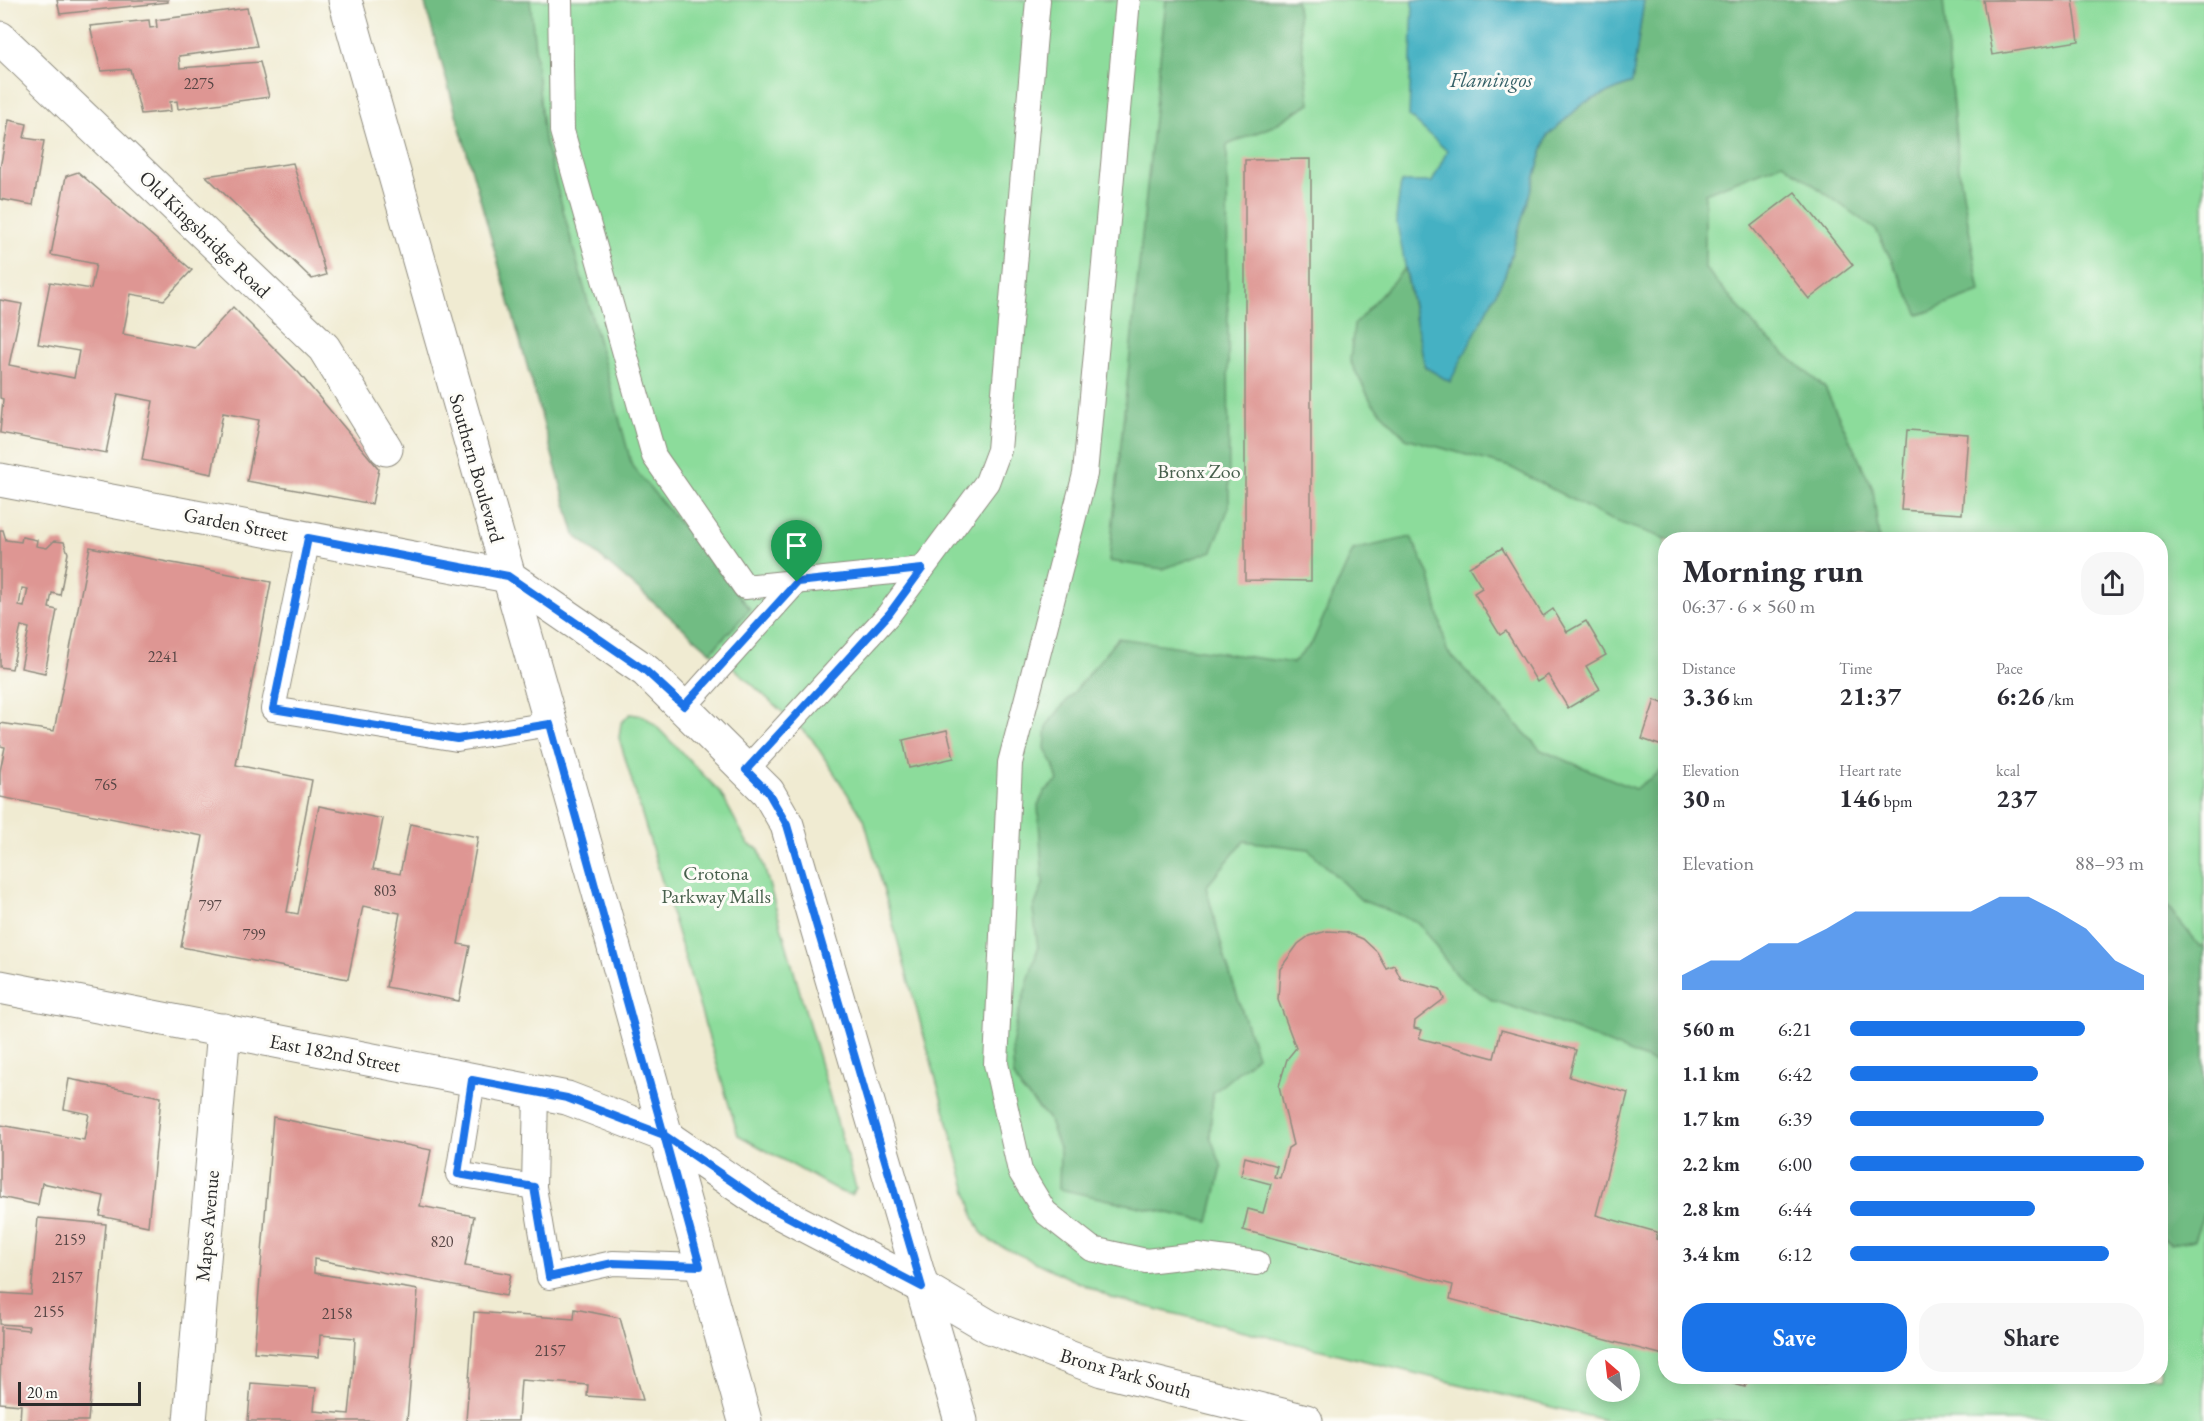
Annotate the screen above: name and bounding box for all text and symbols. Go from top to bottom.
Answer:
water label: Flamingos [1449,66,1532,93]
house number: 2275 [184,73,214,94]
street label: Old Kingsbridge Road [134,165,277,304]
street label: Southern Boulevard [443,391,511,546]
park label: Bronx Zoo [1157,458,1241,484]
street label: Garden Street [182,501,291,547]
pin [771,520,822,582]
icon: arrive [780,529,813,562]
text: Morning run [1682,549,1864,592]
button: share [2081,552,2144,615]
text: 06:37 · 6 × 560 m [1682,593,1815,619]
house number: 2241 [148,646,178,667]
text: Distance [1682,658,1735,679]
text: Time [1839,658,1872,679]
text: Pace [1996,658,2023,679]
text: 3.36 [1682,679,1730,713]
text: 21:37 [1839,679,1901,713]
text: 6:26 [1996,679,2045,713]
text: km [1730,689,1753,710]
text: /km [2045,689,2074,710]
text: Elevation [1682,760,1740,781]
text: Heart rate [1839,760,1901,781]
text: kcal [1996,760,2020,781]
house number: 765 [94,774,118,795]
text: 30 [1682,781,1710,815]
text: 146 [1839,781,1880,815]
text: 237 [1996,781,2037,815]
text: m [1710,791,1725,812]
text: bpm [1880,791,1912,812]
text: Elevation [1682,850,1754,876]
text: 88–93 m [2075,850,2144,876]
park label: Crotona Parkway Malls [661,860,771,909]
house number: 803 [373,880,397,901]
house number: 797 [198,895,222,916]
house number: 799 [242,924,266,945]
text: 560 m [1682,1016,1735,1042]
text: 6:21 [1778,1016,1812,1042]
street label: East 182nd Street [267,1028,403,1079]
text: 1.1 km [1682,1061,1740,1087]
text: 6:42 [1778,1061,1812,1087]
text: 1.7 km [1682,1106,1740,1132]
text: 6:39 [1778,1106,1812,1132]
text: 2.2 km [1682,1151,1740,1177]
text: 6:00 [1778,1151,1812,1177]
street label: Mapes Avenue [189,1169,225,1283]
text: 2.8 km [1682,1196,1740,1222]
text: 6:44 [1778,1196,1812,1222]
house number: 2159 [55,1229,86,1250]
house number: 820 [430,1231,454,1252]
text: 3.4 km [1682,1241,1740,1267]
text: 6:12 [1778,1241,1812,1267]
house number: 2157 [52,1267,83,1288]
house number: 2155 [34,1301,64,1322]
house number: 2158 [322,1303,353,1324]
button: Save [1682,1303,1907,1372]
button: Share [1919,1303,2144,1372]
house number: 2157 [535,1340,566,1361]
street label: Bronx Park South [1057,1342,1195,1404]
north arrow [1586,1348,1640,1402]
map controls [1586,1348,1640,1402]
scale bar [18,1379,141,1406]
text: 20 m [27,1382,58,1403]

